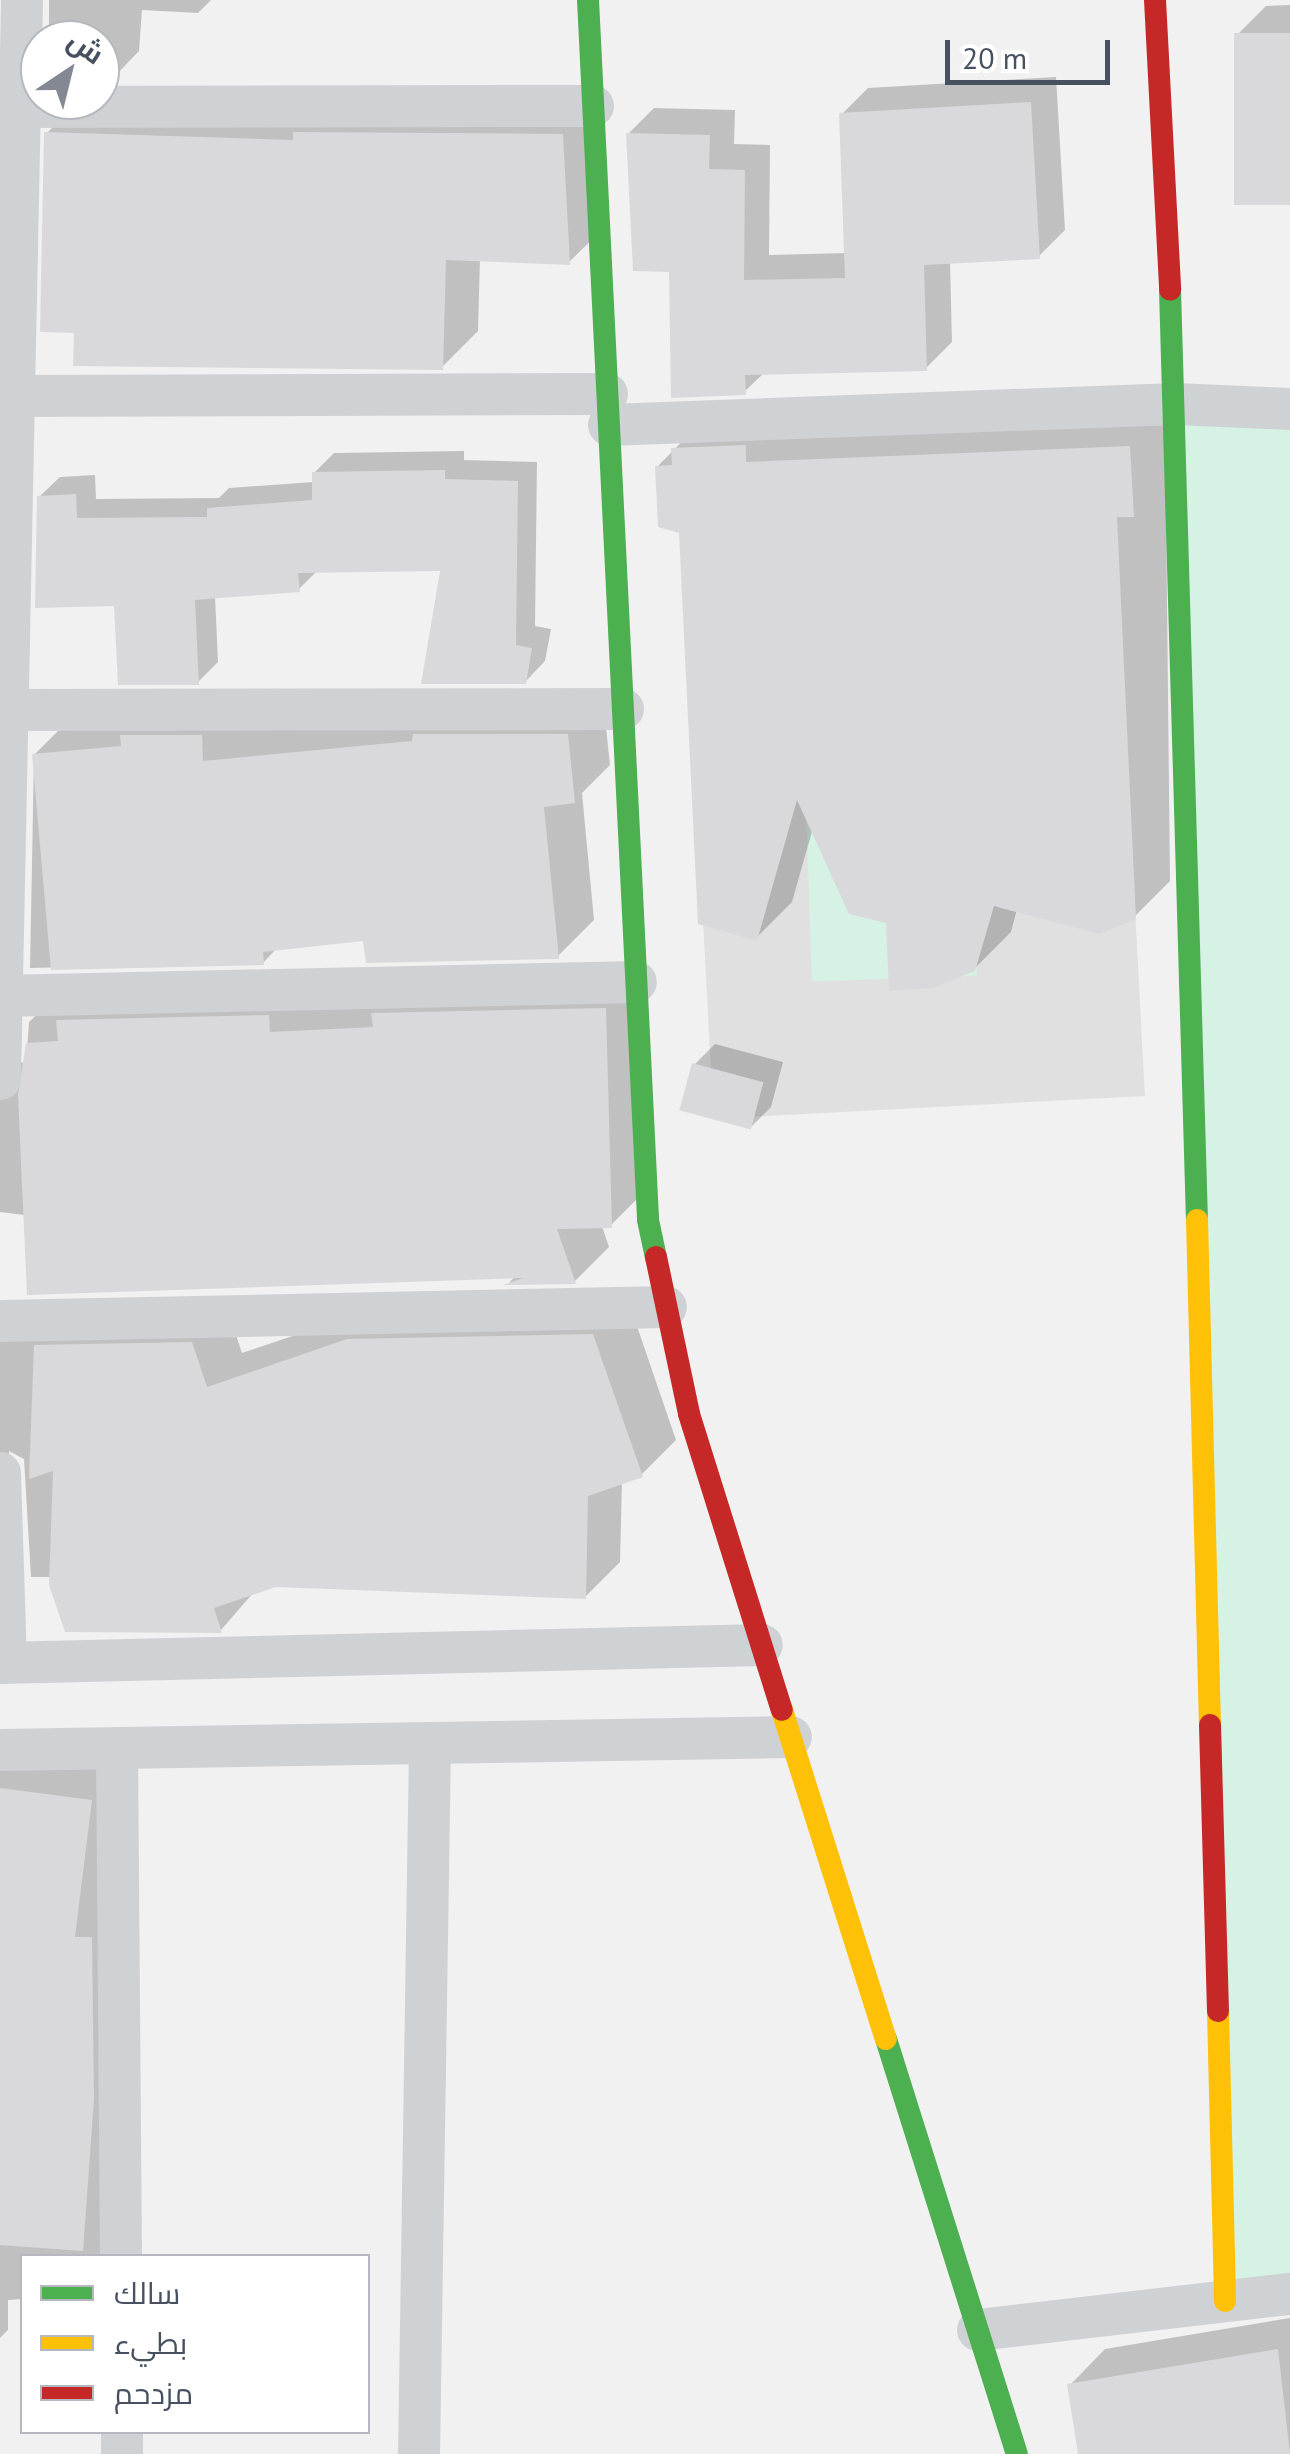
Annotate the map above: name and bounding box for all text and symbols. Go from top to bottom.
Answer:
north arrow [20,20,120,120]
scale bar [950,20,1115,82]
text: ش [61,21,112,72]
text: 20 m [962,38,1027,77]
legend [20,2254,370,2434]
text: سالك [114,2273,180,2312]
text: بطيء [114,2323,187,2362]
text: مزدحم [114,2373,193,2412]

